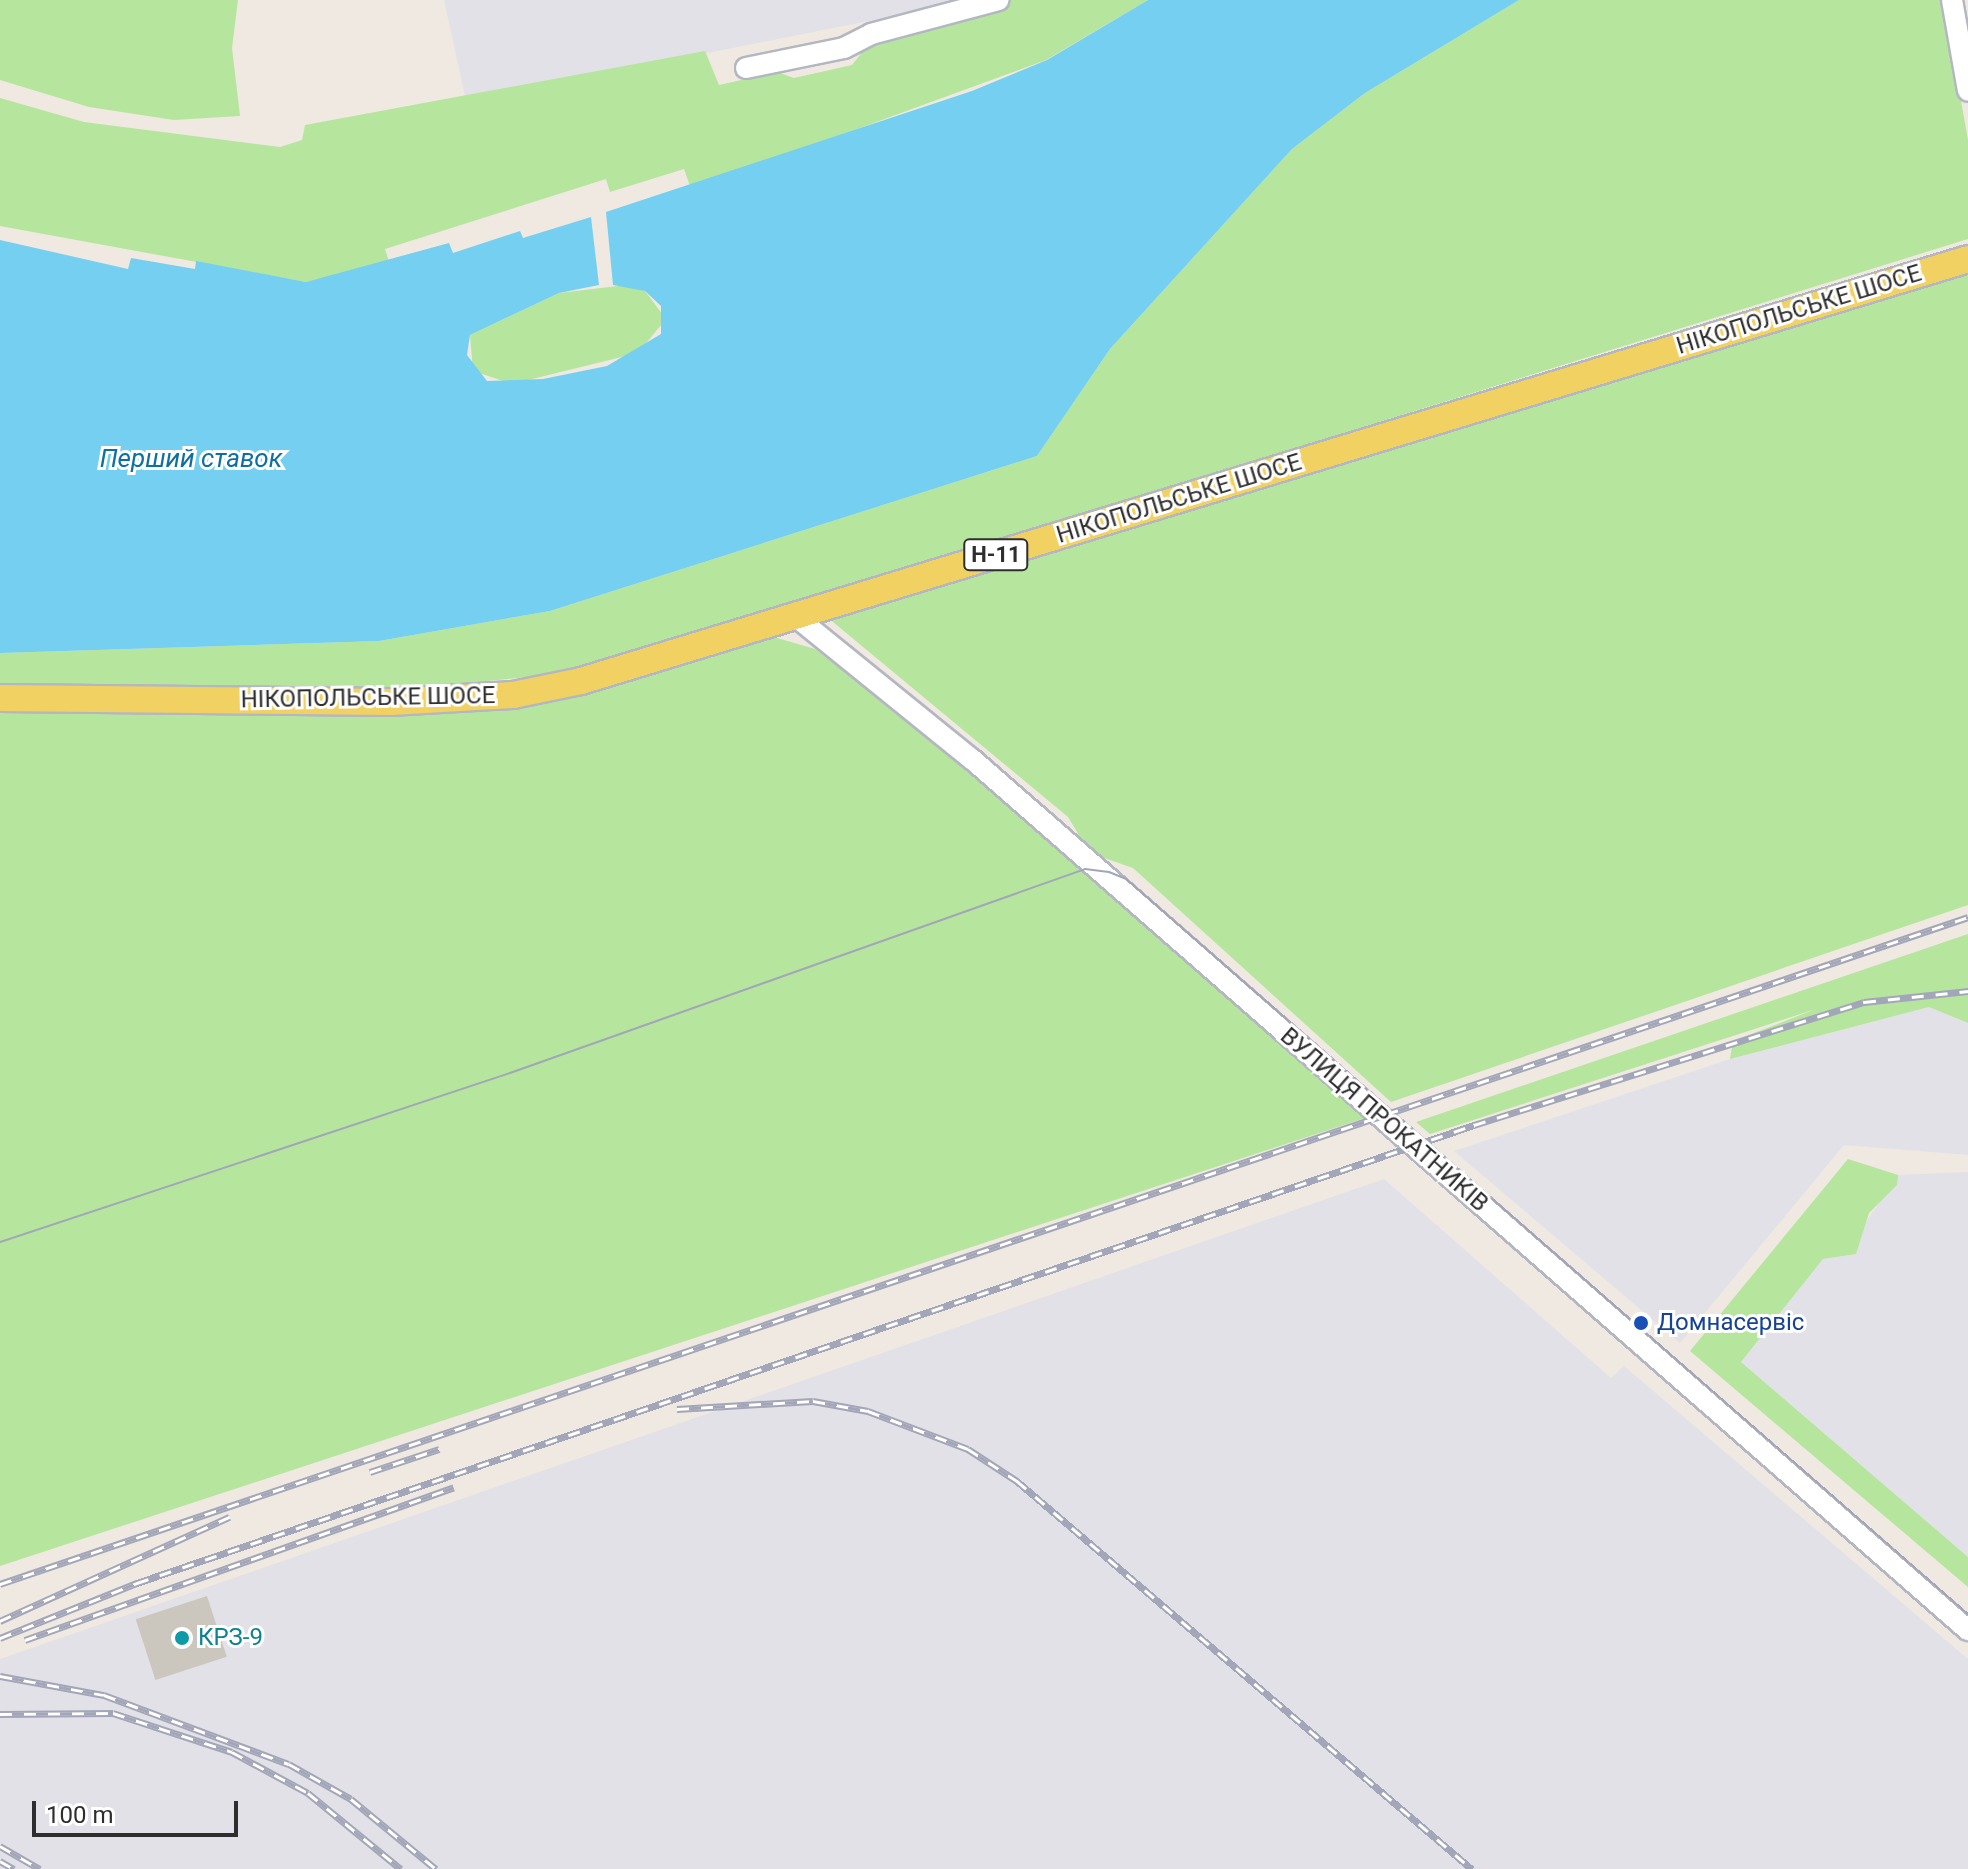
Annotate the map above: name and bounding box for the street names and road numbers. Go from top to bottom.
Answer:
street label: НІКОПОЛЬСЬКЕ ШОСЕ [1673,259,1925,361]
street label: НІКОПОЛЬСЬКЕ ШОСЕ [1053,448,1305,550]
road number: Н-11 [962,537,1030,573]
street label: НІКОПОЛЬСЬКЕ ШОСЕ [240,681,496,715]
street label: ВУЛИЦЯ ПРОКАТНИКІВ [1274,1022,1494,1218]

